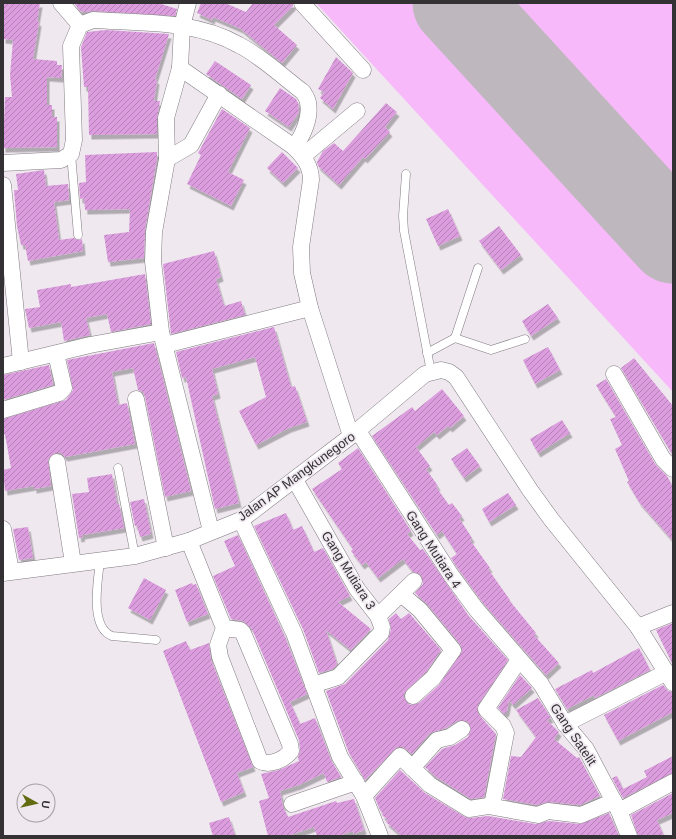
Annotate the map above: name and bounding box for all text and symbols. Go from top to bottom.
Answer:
street label: Jalan AP Mangkunegoro [235,429,358,524]
street label: Gang Mutiara 4 [403,508,464,591]
street label: Gang Mutiara 3 [318,528,379,612]
street label: Gang Satelit [547,700,600,768]
north arrow [16,783,56,823]
text: U [39,800,52,809]

